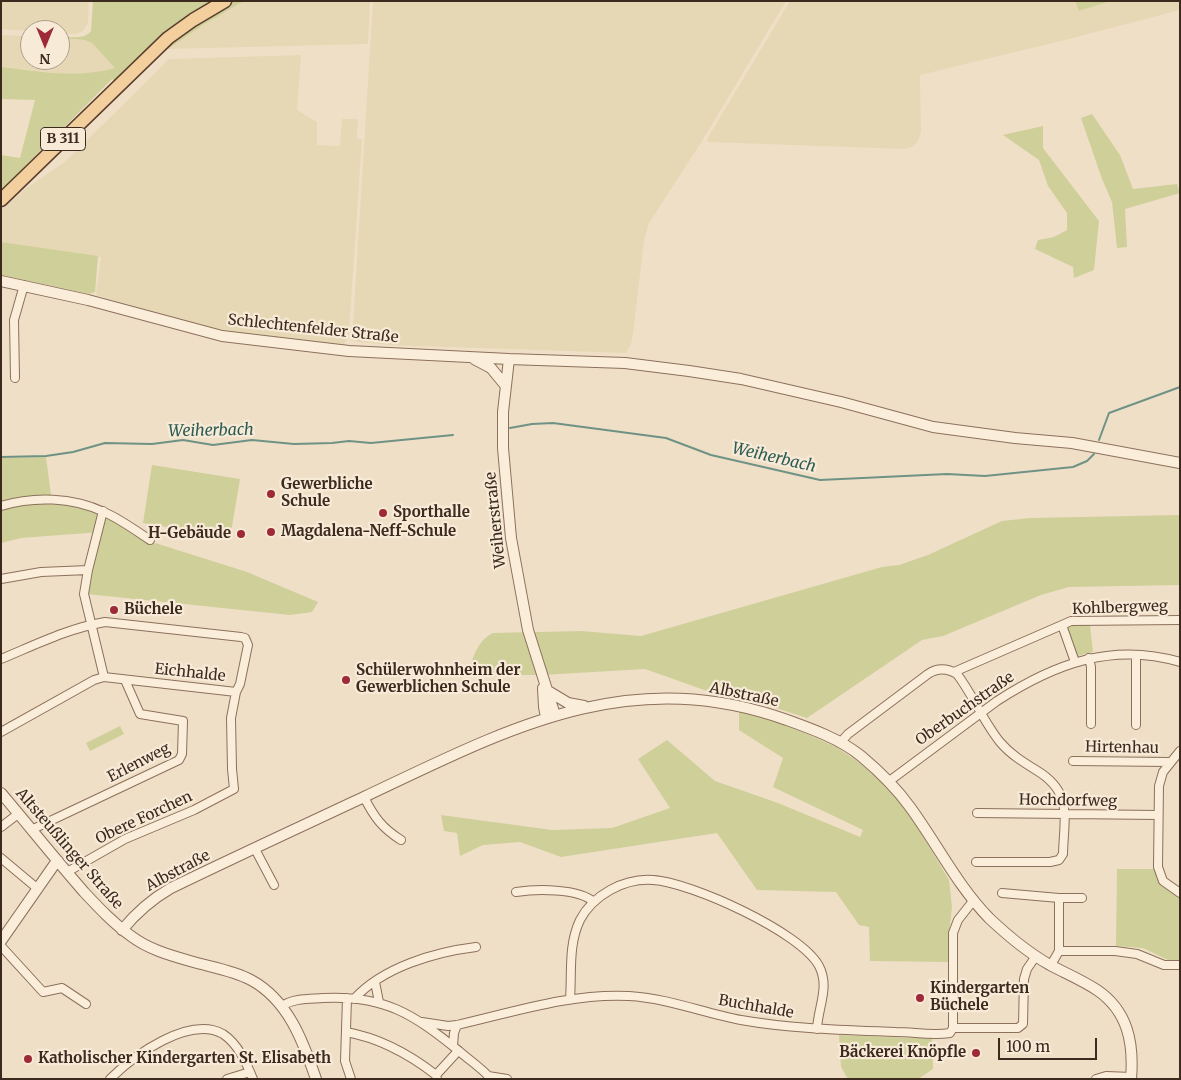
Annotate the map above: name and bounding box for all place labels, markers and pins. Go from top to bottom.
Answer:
place label: Gewerbliche Schule [281,476,373,511]
marker: Gewerbliche Schule [265,488,277,500]
place label: Sporthalle [393,504,470,522]
marker: Sporthalle [377,507,389,519]
place label: Magdalena-Neff-Schule [281,523,456,541]
place label: H-Gebäude [148,525,231,543]
marker: Magdalena-Neff-Schule [265,526,277,538]
marker: H-Gebäude [235,528,247,540]
place label: Büchele [124,601,183,619]
marker: Büchele [108,604,120,616]
place label: Schülerwohnheim der Gewerblichen Schule [356,662,520,697]
marker: Schülerwohnheim der Gewerblichen Schule [340,674,352,686]
place label: Kindergarten Büchele [930,980,1029,1015]
marker: Kindergarten Büchele [914,992,926,1004]
place label: Bäckerei Knöpfle [839,1044,966,1062]
marker: Bäckerei Knöpfle [970,1047,982,1059]
place label: Katholischer Kindergarten St. Elisabeth [38,1050,331,1068]
marker: Katholischer Kindergarten St. Elisabeth [22,1053,34,1065]

